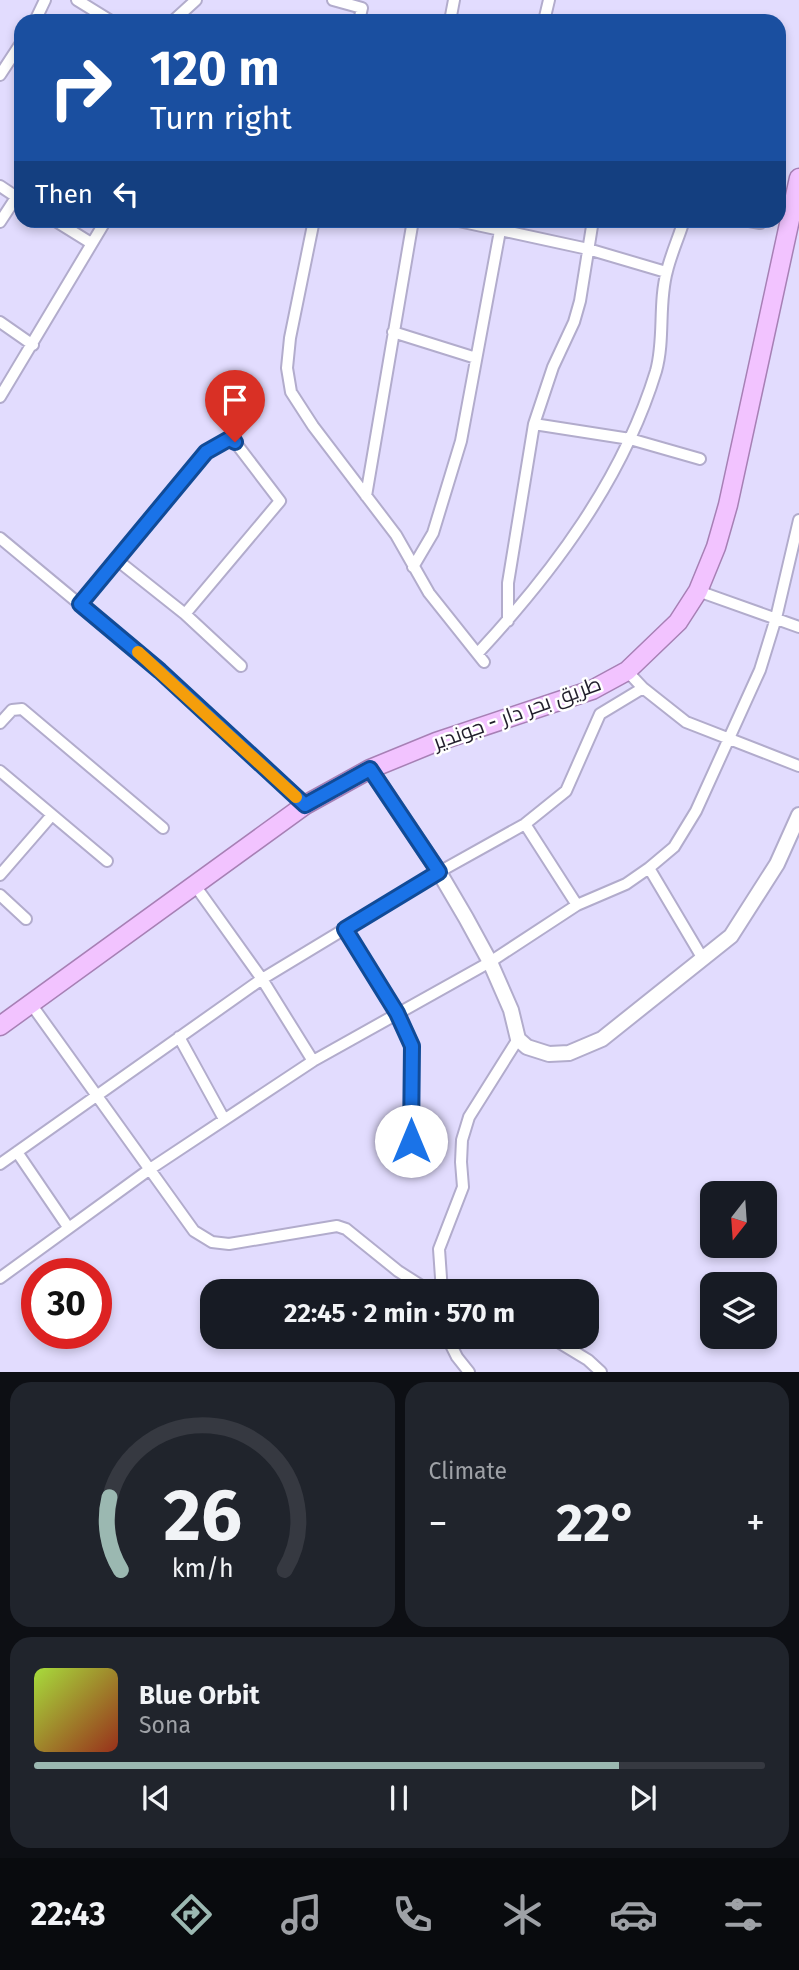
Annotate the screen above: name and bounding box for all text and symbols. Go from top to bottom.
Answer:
text: 120 m [150,39,280,98]
icon: right [35,42,126,133]
text: Turn right [150,99,292,137]
icon: left [107,175,145,213]
text: Then [35,179,93,210]
pin [205,370,265,442]
icon: arrive [216,381,254,419]
street label: طريق بحر دار - جوندير [428,670,605,756]
position arrow [374,1104,448,1178]
north arrow [700,1181,777,1258]
map controls [700,1181,777,1349]
speed limit sign: 30 [21,1258,112,1349]
button: layers [700,1272,777,1349]
text: 22:45 · 2 min · 570 m [284,1298,515,1329]
text: Climate [429,1457,507,1485]
text: 26 [163,1473,242,1560]
text: 22° [556,1492,637,1555]
text: − [429,1500,448,1546]
text: + [746,1500,765,1546]
text: km/h [171,1554,233,1584]
text: Blue Orbit [139,1680,259,1711]
text: Sona [139,1711,191,1739]
icon: previous [137,1779,175,1817]
icon: pause [380,1779,418,1817]
icon: next [624,1779,662,1817]
icon: directions [167,1890,216,1939]
icon: music [277,1890,326,1939]
icon: phone [388,1890,437,1939]
icon: climate [498,1890,547,1939]
icon: car [609,1890,658,1939]
icon: filters [719,1890,768,1939]
text: 22:43 [31,1895,106,1933]

